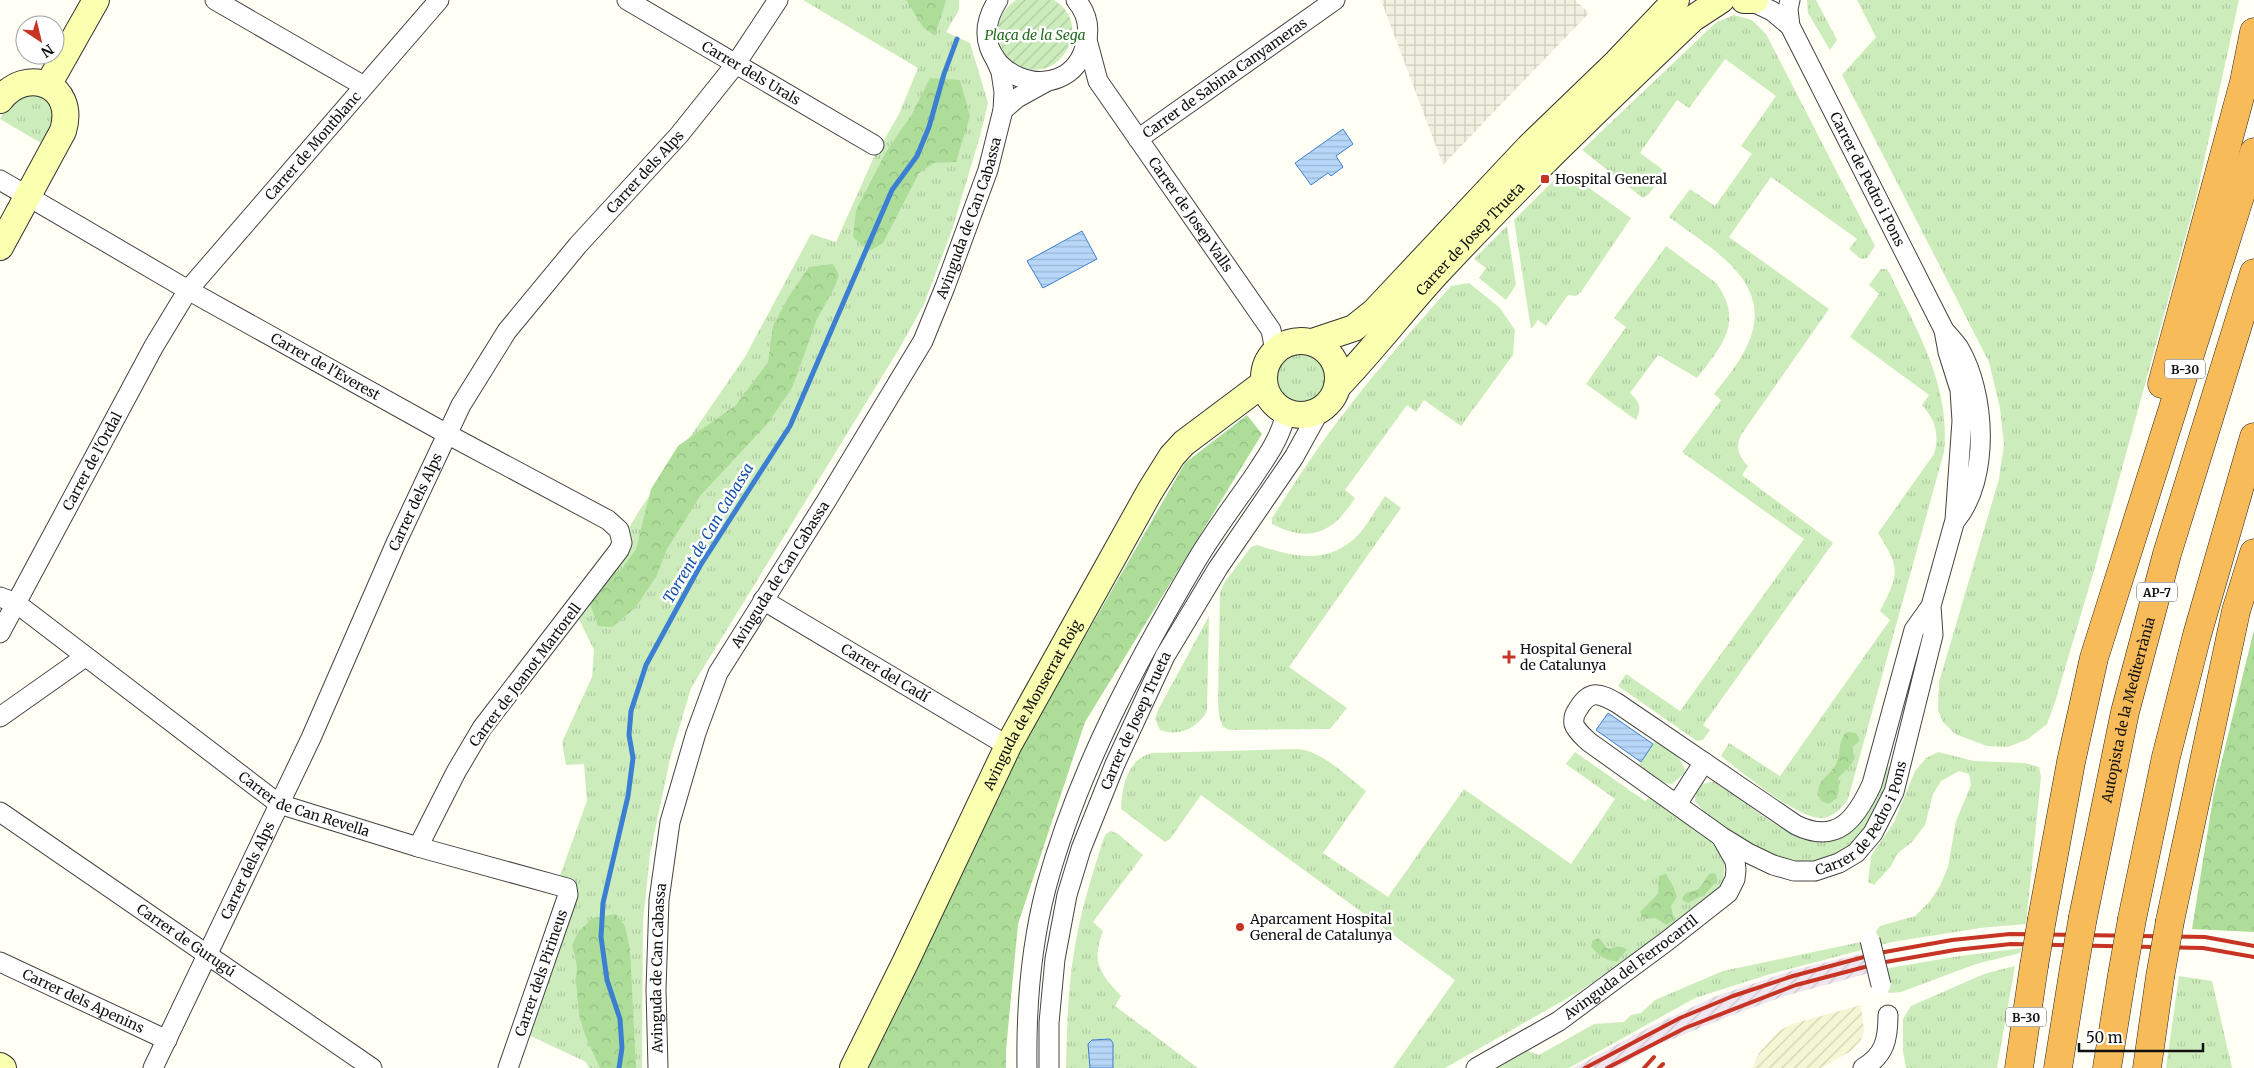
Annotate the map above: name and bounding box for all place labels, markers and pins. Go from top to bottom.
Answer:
place label: Hospital General [1555,170,1668,188]
marker: Hospital General [1539,173,1551,185]
place label: Hospital General de Catalunya [1520,640,1633,674]
marker: Hospital General de Catalunya [1502,650,1516,664]
place label: Aparcament Hospital General de Catalunya [1249,910,1393,944]
marker: Aparcament Hospital General de Catalunya [1234,921,1246,933]

